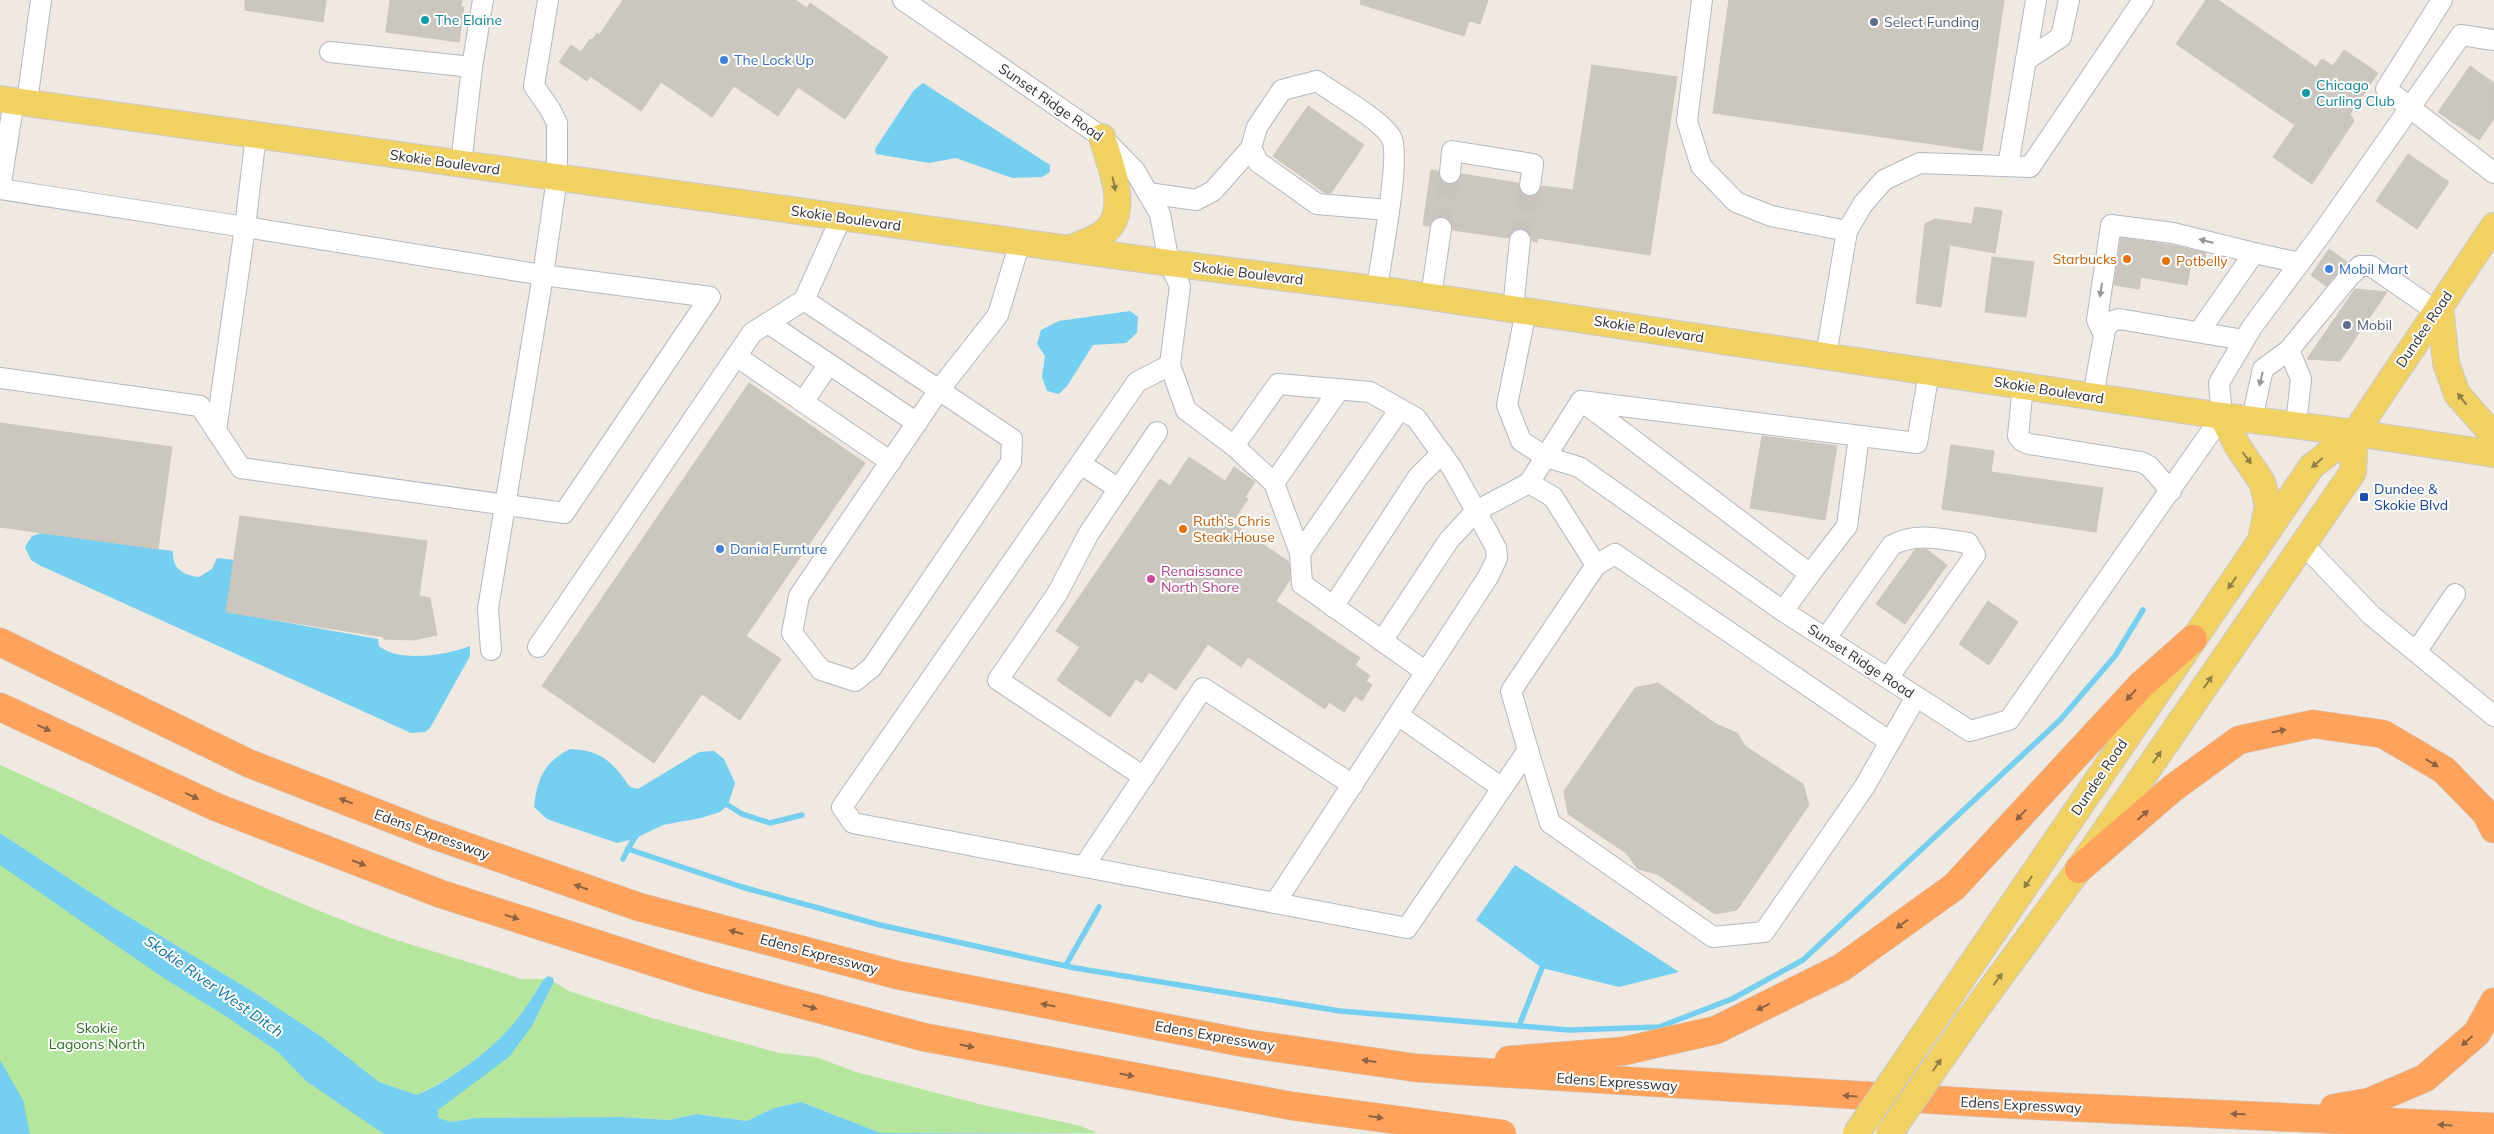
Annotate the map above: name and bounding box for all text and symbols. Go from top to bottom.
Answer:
place label: The Elaine [435,11,502,29]
place label: Select Funding [1884,13,1979,31]
marker: The Elaine [419,14,431,26]
marker: Select Funding [1868,16,1880,28]
place label: The Lock Up [734,51,814,69]
marker: The Lock Up [718,54,730,66]
street label: Sunset Ridge Road [995,59,1107,145]
place label: Chicago Curling Club [2316,76,2395,110]
marker: Chicago Curling Club [2300,87,2312,99]
street label: Skokie Boulevard [389,145,501,179]
one-way arrow [1110,176,1118,192]
street label: Skokie Boulevard [790,201,902,235]
one-way arrow [2199,237,2214,245]
place label: Starbucks [2052,250,2117,268]
place label: Potbelly [2176,252,2228,270]
marker: Starbucks [2121,253,2133,265]
marker: Potbelly [2160,255,2172,267]
street label: Skokie Boulevard [1192,257,1304,289]
place label: Mobil Mart [2339,260,2409,278]
marker: Mobil Mart [2323,263,2335,275]
one-way arrow [2097,282,2105,298]
street label: Dundee Road [2392,287,2456,371]
street label: Skokie Boulevard [1593,311,1705,347]
place label: Mobil [2357,316,2392,334]
marker: Mobil [2341,319,2353,331]
one-way arrow [2257,371,2265,386]
street label: Skokie Boulevard [1993,372,2105,408]
one-way arrow [2456,393,2467,406]
one-way arrow [2242,451,2252,465]
one-way arrow [2311,457,2323,469]
place label: Dundee & Skokie Blvd [2374,480,2448,514]
marker: Dundee & Skokie Blvd [2358,491,2370,503]
place label: Ruth's Chris Steak House [1193,512,1275,546]
marker: Ruth's Chris Steak House [1177,523,1189,535]
place label: Dania Furnture [730,540,827,558]
marker: Dania Furnture [714,543,726,555]
place label: Renaissance North Shore [1161,562,1243,596]
marker: Renaissance North Shore [1145,573,1157,585]
one-way arrow [2227,576,2237,590]
street label: Sunset Ridge Road [1804,620,1918,702]
one-way arrow [2203,675,2213,689]
one-way arrow [2125,689,2137,701]
one-way arrow [37,724,51,732]
one-way arrow [2271,727,2286,735]
street label: Dundee Road [2067,735,2131,819]
one-way arrow [2152,750,2161,763]
one-way arrow [2425,758,2438,767]
one-way arrow [185,792,199,800]
one-way arrow [338,797,353,805]
street label: Edens Expressway [372,805,493,863]
one-way arrow [2015,808,2027,820]
one-way arrow [2137,809,2149,821]
one-way arrow [352,859,367,867]
one-way arrow [2023,875,2033,889]
one-way arrow [573,882,588,890]
one-way arrow [505,913,520,921]
one-way arrow [1895,919,1909,929]
one-way arrow [729,928,744,936]
street label: Edens Expressway [758,930,880,979]
water label: Skokie River West Ditch [141,931,287,1041]
one-way arrow [1993,972,2003,986]
one-way arrow [1039,1000,1055,1008]
one-way arrow [802,1003,817,1011]
one-way arrow [1756,1003,1770,1011]
street label: Edens Expressway [1154,1017,1277,1055]
park label: Skokie Lagoons North [49,1019,145,1053]
one-way arrow [2460,1036,2473,1047]
one-way arrow [960,1042,976,1050]
one-way arrow [1360,1057,1376,1065]
one-way arrow [1932,1058,1942,1072]
street label: Edens Expressway [1556,1069,1679,1095]
one-way arrow [1120,1072,1136,1080]
one-way arrow [1841,1091,1857,1099]
street label: Edens Expressway [1960,1093,2083,1117]
one-way arrow [2230,1110,2246,1118]
one-way arrow [1368,1113,1384,1121]
one-way arrow [2437,1120,2453,1128]

